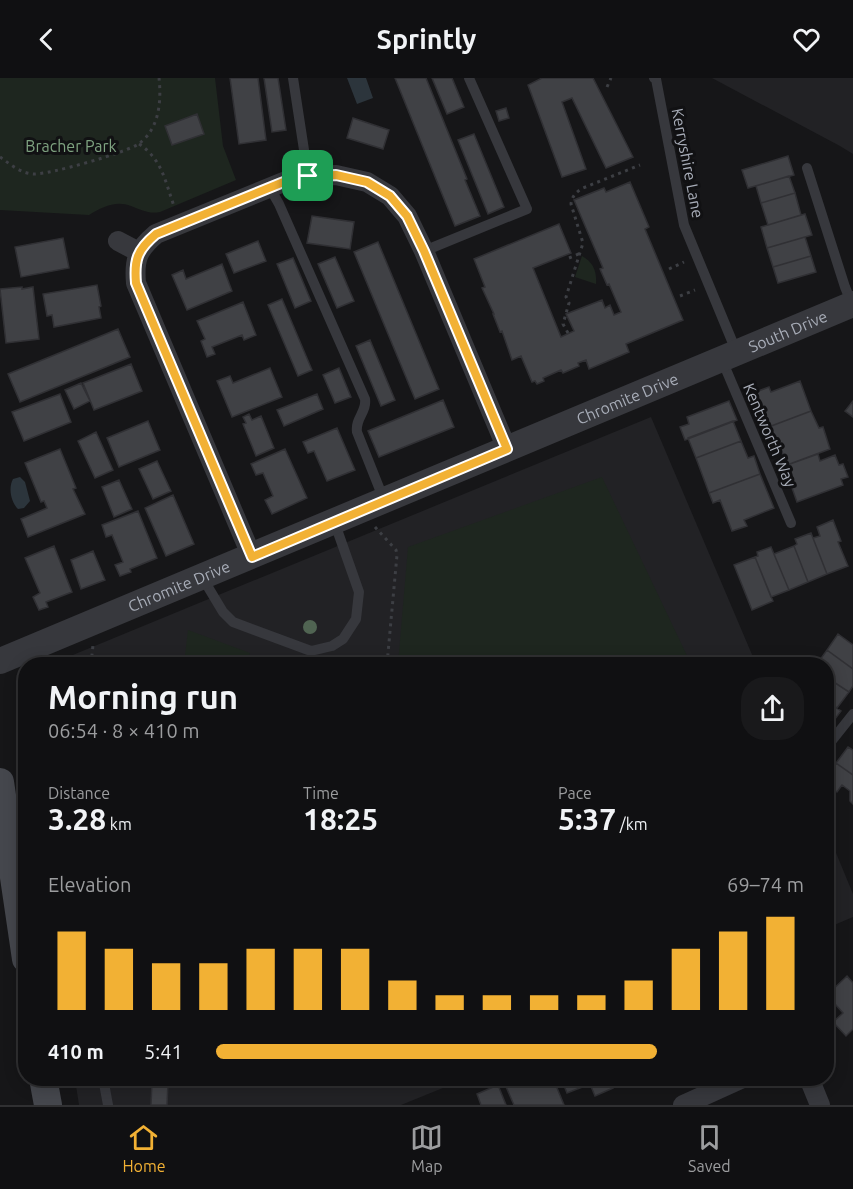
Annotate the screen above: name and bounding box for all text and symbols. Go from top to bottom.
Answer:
icon: back [30,23,63,56]
icon: heart [790,23,823,56]
text: Sprintly [377,24,476,54]
street label: Kerryshire Lane [669,107,707,219]
park label: Bracher Park [25,137,117,155]
pin [282,150,333,201]
icon: arrive [291,159,324,192]
street label: South Drive [746,307,830,356]
street label: Chromite Drive [574,369,681,428]
street label: Kentworth Way [740,380,800,490]
street label: Chromite Drive [125,557,233,615]
button: share [741,677,804,740]
text: Morning run [48,678,238,715]
text: 06:54 · 8 × 410 m [48,719,200,742]
text: Distance [48,784,110,802]
text: Time [303,784,339,802]
text: Pace [558,784,592,802]
text: 3.28 [48,802,106,836]
text: 18:25 [303,802,378,836]
text: 5:37 [558,802,616,836]
text: km [106,815,132,833]
text: /km [616,815,648,833]
text: Elevation [48,873,131,896]
text: 69–74 m [727,873,804,896]
text: 410 m [48,1040,104,1063]
text: 5:41 [144,1040,183,1063]
tab: Home [122,1121,166,1175]
tab: Map [410,1121,443,1175]
tab: Saved [688,1121,731,1175]

